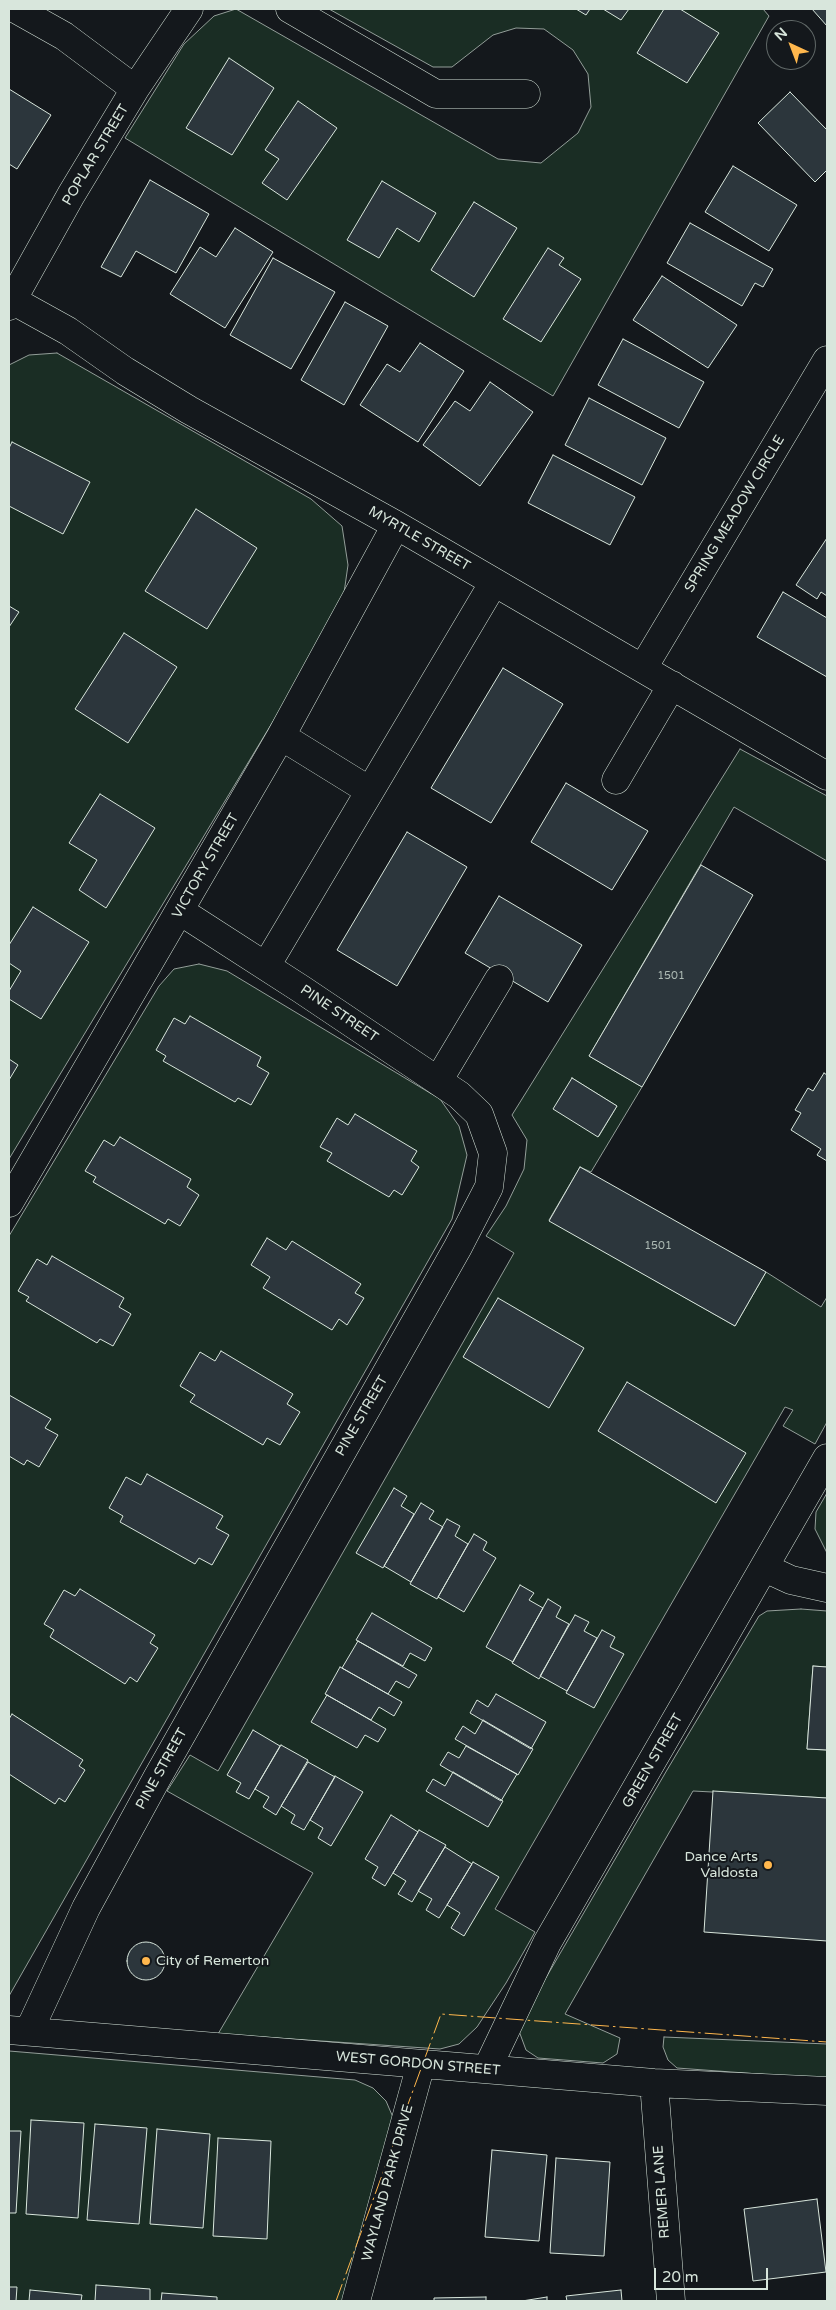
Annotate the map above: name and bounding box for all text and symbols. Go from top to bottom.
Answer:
north arrow [766,20,816,70]
text: N [771,24,791,44]
street label: POPLAR STREET [59,101,133,209]
street label: SPRING MEADOW CIRCLE [681,432,789,596]
street label: MYRTLE STREET [365,503,473,575]
street label: VICTORY STREET [169,810,243,922]
house number: 1501 [657,969,685,983]
street label: PINE STREET [297,982,381,1046]
house number: 1501 [644,1239,672,1253]
street label: PINE STREET [332,1373,392,1459]
street label: GREEN STREET [619,1711,687,1811]
street label: PINE STREET [133,1725,191,1813]
place label: Dance Arts Valdosta [684,1849,758,1881]
marker: Dance Arts Valdosta [762,1859,774,1871]
place label: City of Remerton [156,1953,269,1969]
marker: City of Remerton [140,1955,152,1967]
street label: WEST GORDON STREET [335,2048,501,2080]
street label: WAYLAND PARK DRIVE [359,2103,417,2263]
street label: REMER LANE [650,2145,674,2239]
scale bar [656,2258,770,2290]
text: 20 m [662,2268,699,2286]

